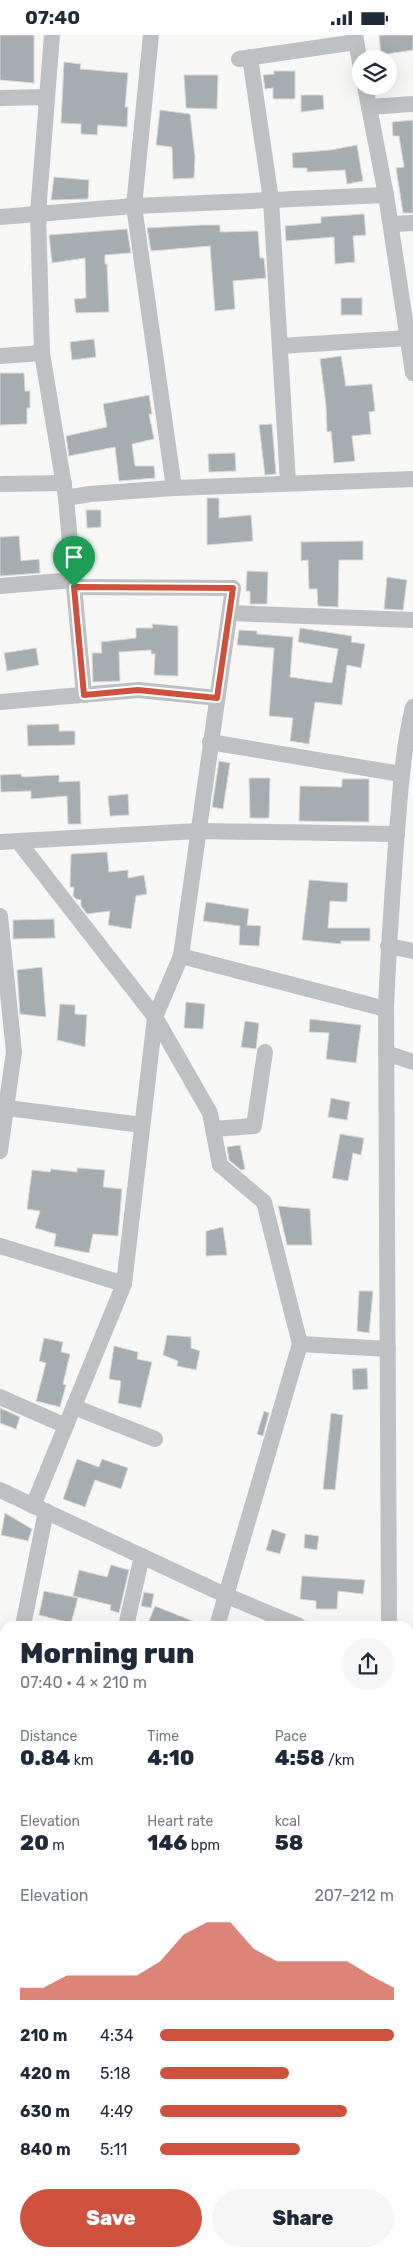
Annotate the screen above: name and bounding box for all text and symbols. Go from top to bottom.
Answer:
text: 07:40 [25,6,80,29]
map controls [352,50,397,95]
button: layers [352,50,397,95]
pin [53,536,95,587]
icon: arrive [60,543,88,571]
text: Morning run [20,1637,194,1670]
button: share [342,1638,394,1690]
text: 07:40 · 4 × 210 m [20,1673,147,1692]
text: Distance [20,1728,77,1745]
text: Time [147,1728,179,1745]
text: Pace [275,1728,307,1745]
text: 0.84 [20,1745,70,1770]
text: 4:10 [147,1745,194,1770]
text: 4:58 [275,1745,325,1770]
text: km [70,1752,93,1769]
text: /km [325,1752,354,1769]
text: Elevation [20,1813,80,1830]
text: Heart rate [147,1813,213,1830]
text: kcal [275,1813,300,1830]
text: 20 [20,1830,49,1855]
text: 146 [147,1830,187,1855]
text: 58 [275,1830,303,1855]
text: m [49,1837,65,1854]
text: bpm [187,1837,220,1854]
text: Elevation [20,1886,89,1905]
text: 207–212 m [314,1886,394,1905]
text: 210 m [20,2026,67,2045]
text: 4:34 [100,2026,134,2045]
text: 420 m [20,2064,70,2083]
text: 5:18 [100,2064,131,2083]
text: 630 m [20,2102,70,2121]
text: 4:49 [100,2102,133,2121]
text: 840 m [20,2140,71,2159]
text: 5:11 [100,2140,127,2159]
button: Save [20,2189,202,2247]
button: Share [212,2189,394,2247]

